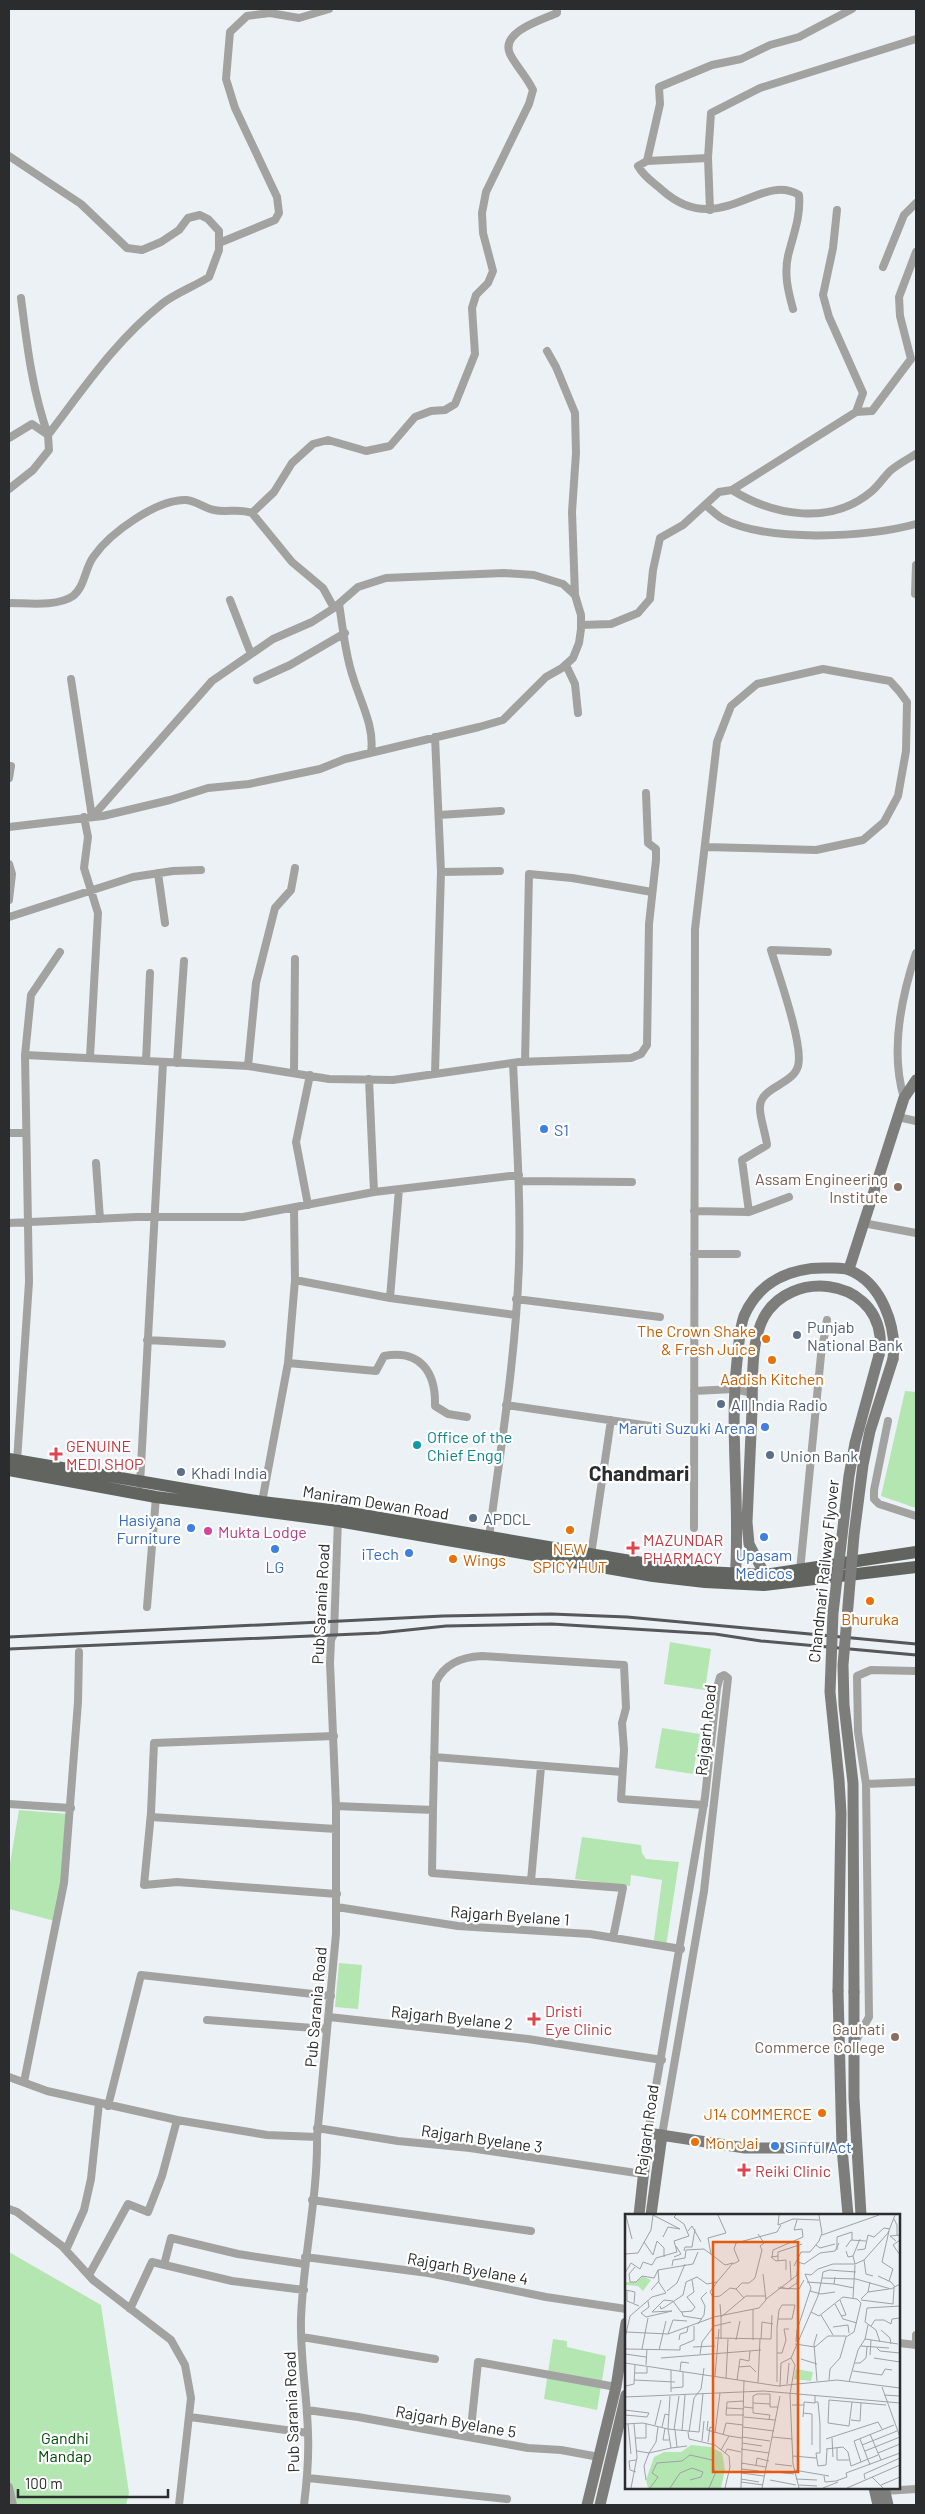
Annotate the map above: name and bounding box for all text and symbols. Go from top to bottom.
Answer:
place label: S1 [554,1120,569,1139]
marker: S1 [538,1123,550,1135]
place label: Assam Engineering Institute [755,1169,888,1206]
marker: Assam Engineering Institute [892,1181,904,1193]
place label: Punjab National Bank [807,1317,903,1354]
place label: The Crown Shake & Fresh Juice [637,1321,756,1358]
marker: Punjab National Bank [791,1329,803,1341]
marker: The Crown Shake & Fresh Juice [760,1333,772,1345]
marker: Aadish Kitchen [766,1354,778,1366]
place label: Aadish Kitchen [720,1369,824,1388]
place label: All India Radio [731,1395,828,1414]
marker: All India Radio [715,1398,727,1410]
place label: Maruti Suzuki Arena [618,1418,755,1437]
marker: Maruti Suzuki Arena [759,1421,771,1433]
place label: Office of the Chief Engg [427,1427,512,1464]
place label: GENUINE MEDI SHOP [66,1436,144,1473]
marker: Office of the Chief Engg [411,1439,423,1451]
place label: Union Bank [780,1446,858,1465]
marker: GENUINE MEDI SHOP [50,1448,62,1460]
marker: Union Bank [764,1449,776,1461]
district label: Chandmari [589,1460,689,1485]
place label: Khadi India [191,1463,267,1482]
marker: Khadi India [175,1466,187,1478]
street label: Chandmari Railway Flyover [804,1478,842,1663]
street label: Maniram Dewan Road [302,1481,450,1523]
place label: APDCL [483,1509,531,1528]
place label: Hasiyana Furniture [116,1510,181,1547]
marker: APDCL [467,1512,479,1524]
marker: Hasiyana Furniture [185,1522,197,1534]
place label: Mukta Lodge [218,1522,307,1541]
marker: NEW SPICY HUT [564,1524,576,1536]
marker: Mukta Lodge [202,1525,214,1537]
place label: MAZUNDAR PHARMACY [643,1530,723,1567]
marker: Upasam Medicos [758,1531,770,1543]
place label: NEW SPICY HUT [533,1539,607,1576]
marker: MAZUNDAR PHARMACY [627,1542,639,1554]
marker: LG [269,1543,281,1555]
street label: Pub Sarania Road [307,1543,333,1665]
place label: iTech [361,1544,399,1563]
place label: Upasam Medicos [735,1545,793,1582]
marker: iTech [403,1547,415,1559]
place label: Wings [463,1550,506,1569]
marker: Wings [447,1553,459,1565]
place label: LG [266,1557,284,1576]
marker: Bhuruka [864,1595,876,1607]
place label: Bhuruka [841,1609,899,1628]
street label: Rajgarh Road [691,1683,719,1777]
street label: Rajgarh Byelane 1 [450,1901,570,1929]
street label: Pub Sarania Road [300,1946,330,2068]
street label: Rajgarh Byelane 2 [390,2001,514,2033]
place label: Dristi Eye Clinic [545,2001,612,2038]
marker: Dristi Eye Clinic [527,2012,541,2026]
place label: Gauhati Commerce College [755,2019,885,2056]
marker: Gauhati Commerce College [889,2031,901,2043]
street label: Rajgarh Road [630,2083,662,2177]
place label: J14 COMMERCE [704,2104,812,2123]
marker: J14 COMMERCE [816,2107,828,2119]
street label: Rajgarh Byelane 3 [420,2120,544,2156]
place label: Mon Jai [705,2133,758,2152]
marker: Mon Jai [689,2136,701,2148]
place label: Sinful Act [785,2137,852,2156]
marker: Sinful Act [769,2140,781,2152]
place label: Reiki Clinic [755,2161,831,2180]
marker: Reiki Clinic [737,2163,751,2177]
inset map [625,2214,900,2489]
street label: Rajgarh Byelane 4 [406,2248,530,2288]
street label: Pub Sarania Road [279,2351,303,2473]
street label: Rajgarh Byelane 5 [394,2401,518,2441]
park label: Gandhi Mandap [38,2428,92,2465]
scale bar [18,2466,168,2498]
text: 100 m [25,2474,63,2492]

